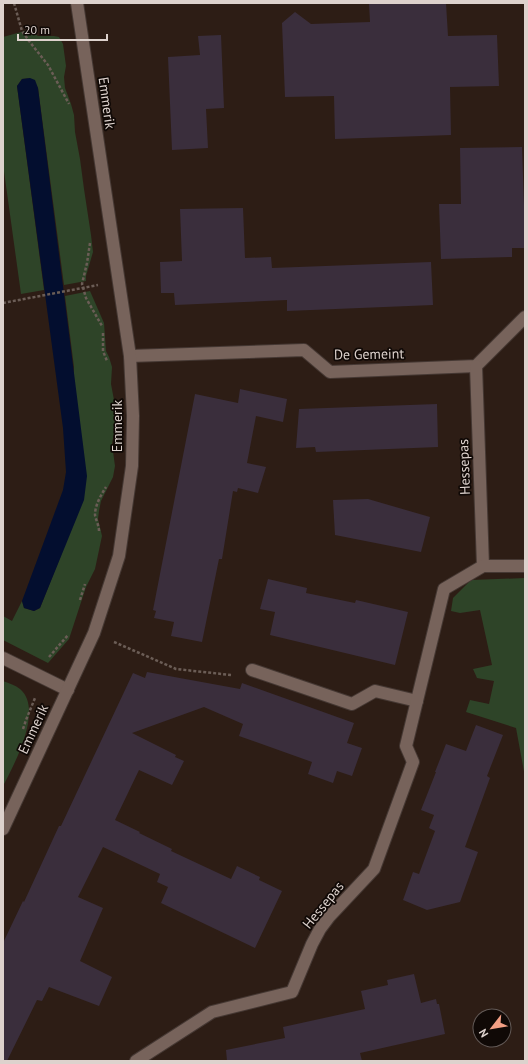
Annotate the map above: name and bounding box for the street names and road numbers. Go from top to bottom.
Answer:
street label: Emmerik [94,76,120,131]
street label: De Gemeint [334,344,405,364]
street label: Emmerik [108,399,126,452]
street label: Hessepas [454,439,474,495]
street label: Emmerik [14,701,52,757]
street label: Hessepas [298,878,348,932]

